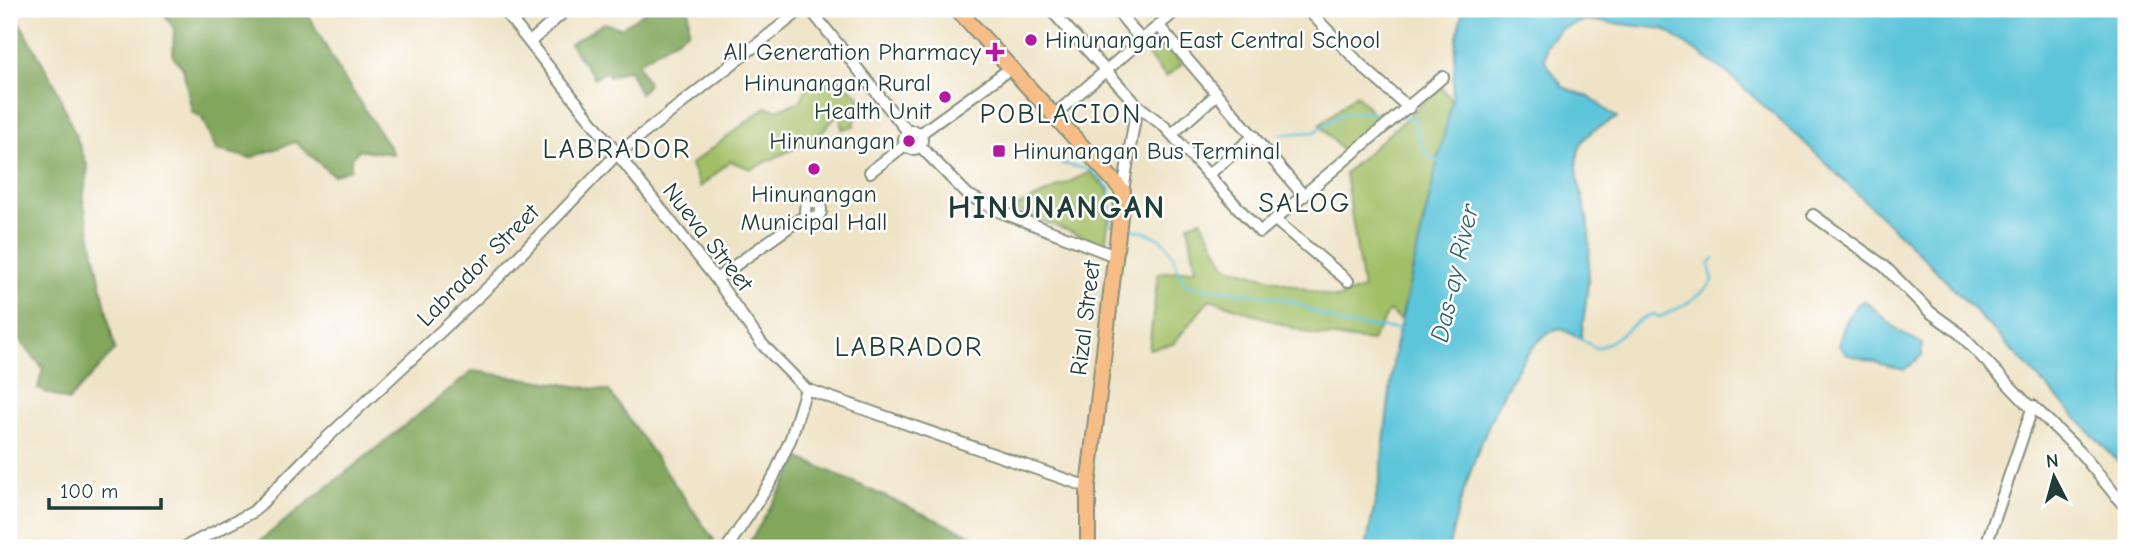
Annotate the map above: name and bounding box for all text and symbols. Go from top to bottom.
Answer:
place label: Hinunangan East Central School [1045,26,1380,54]
marker: Hinunangan East Central School [1023,32,1039,48]
place label: All Generation Pharmacy [724,38,981,66]
marker: All Generation Pharmacy [987,44,1003,60]
place label: Hinunangan Rural Health Unit [744,69,932,125]
marker: Hinunangan Rural Health Unit [937,89,953,105]
district label: POBLACION [979,98,1143,130]
place label: Hinunangan [769,127,895,155]
district label: LABRADOR [543,133,691,165]
marker: Hinunangan [901,133,917,149]
place label: Hinunangan Bus Terminal [1013,137,1280,165]
marker: Hinunangan Bus Terminal [991,143,1007,159]
marker: Hinunangan Municipal Hall [806,161,822,177]
street label: Nueva Street [657,177,760,298]
place label: Hinunangan Municipal Hall [741,180,887,236]
district label: SALOG [1259,187,1351,219]
district label: HINUNANGAN [948,189,1166,226]
street label: Labrador Street [411,197,546,332]
water label: Das-ay River [1425,200,1486,345]
street label: Rizal Street [1064,258,1106,377]
district label: LABRADOR [835,331,983,363]
north arrow [2020,442,2090,512]
text: N [2045,450,2060,473]
scale bar [49,466,161,510]
text: 100 m [60,479,118,503]

